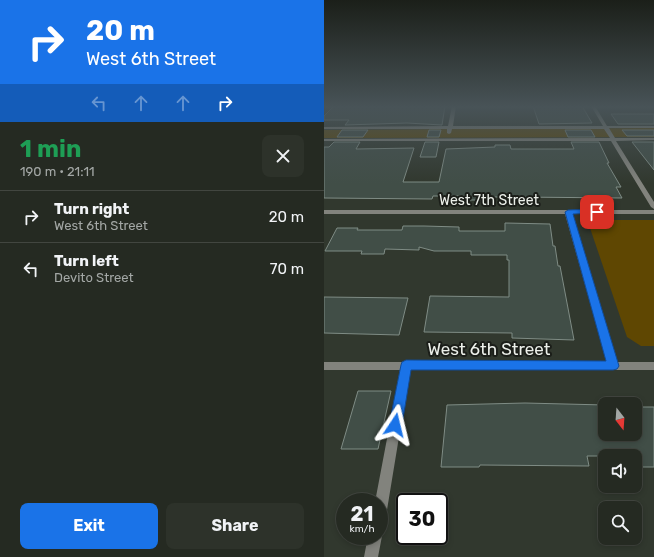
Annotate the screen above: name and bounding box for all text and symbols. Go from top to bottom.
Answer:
text: 20 m [86,14,155,47]
icon: right [20,16,72,68]
text: West 6th Street [86,48,216,70]
icon: left [88,92,110,114]
icon: ahead [130,92,152,114]
icon: ahead [172,92,194,114]
icon: right [214,92,236,114]
text: 1 min [20,135,81,163]
button: close [262,135,304,177]
text: 190 m · 21:11 [20,164,95,179]
street label: West 7th Street [439,192,539,209]
pin [580,195,614,229]
text: Turn right [54,200,129,218]
icon: arrive [586,201,608,223]
icon: right [20,206,42,228]
text: 20 m [269,208,304,226]
text: West 6th Street [54,218,148,233]
text: Turn left [54,252,119,270]
icon: left [20,258,42,280]
text: 70 m [270,260,304,278]
text: Devito Street [54,270,134,285]
street label: West 6th Street [428,339,551,359]
north arrow [598,397,642,441]
map controls [598,397,642,545]
position arrow [374,404,416,446]
button: sound [598,449,642,493]
speed limit sign: 30 [396,493,448,545]
button: search [598,501,642,545]
text: 21 [351,502,373,526]
button: Exit [20,503,158,549]
button: Share [166,503,304,549]
text: km/h [350,523,374,535]

